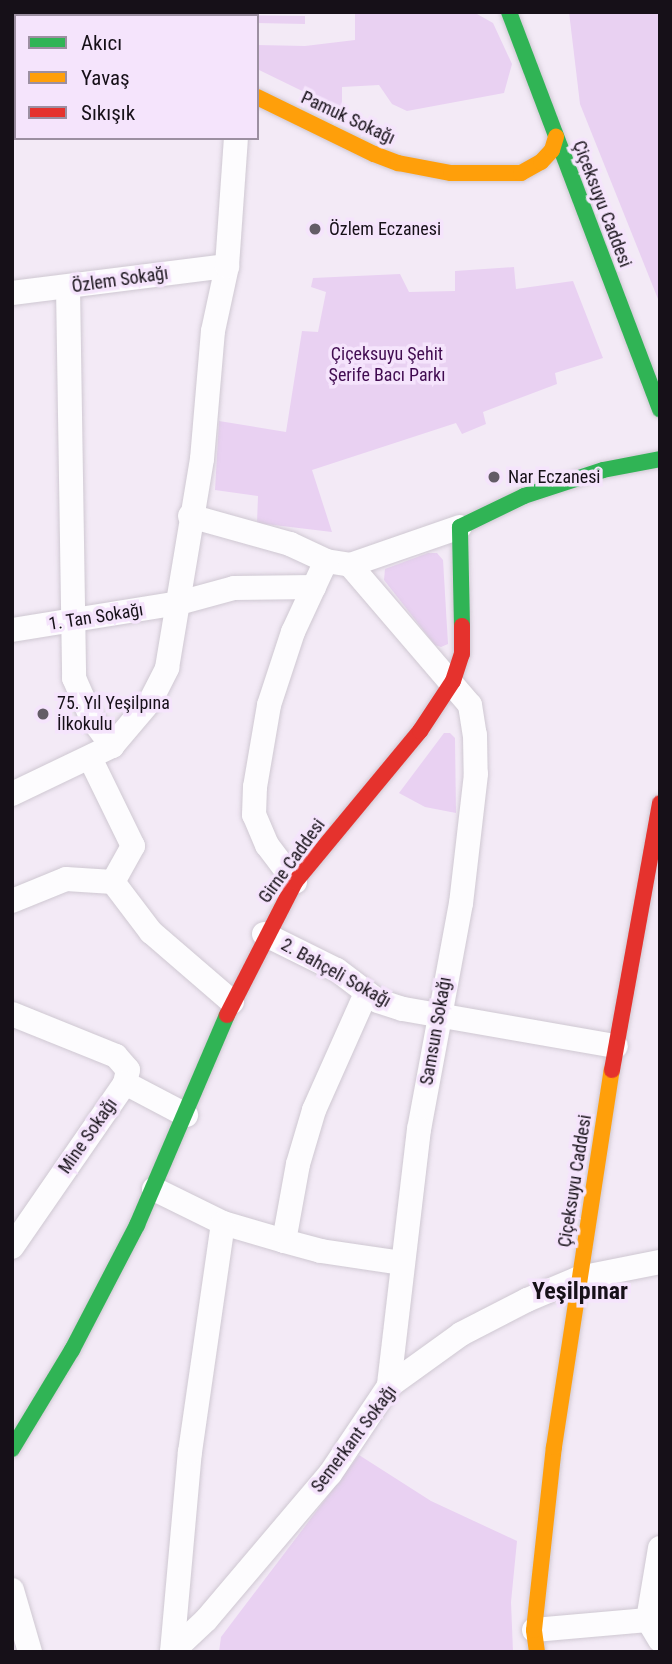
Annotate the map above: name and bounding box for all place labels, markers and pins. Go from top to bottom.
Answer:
place label: Özlem Eczanesi [329,218,441,240]
marker: Özlem Eczanesi [307,221,323,237]
place label: Nar Eczanesi [508,466,601,488]
marker: Nar Eczanesi [486,469,502,485]
place label: 75. Yıl Yeşilpına İlkokulu [57,693,170,736]
marker: 75. Yıl Yeşilpına İlkokulu [35,706,51,722]

